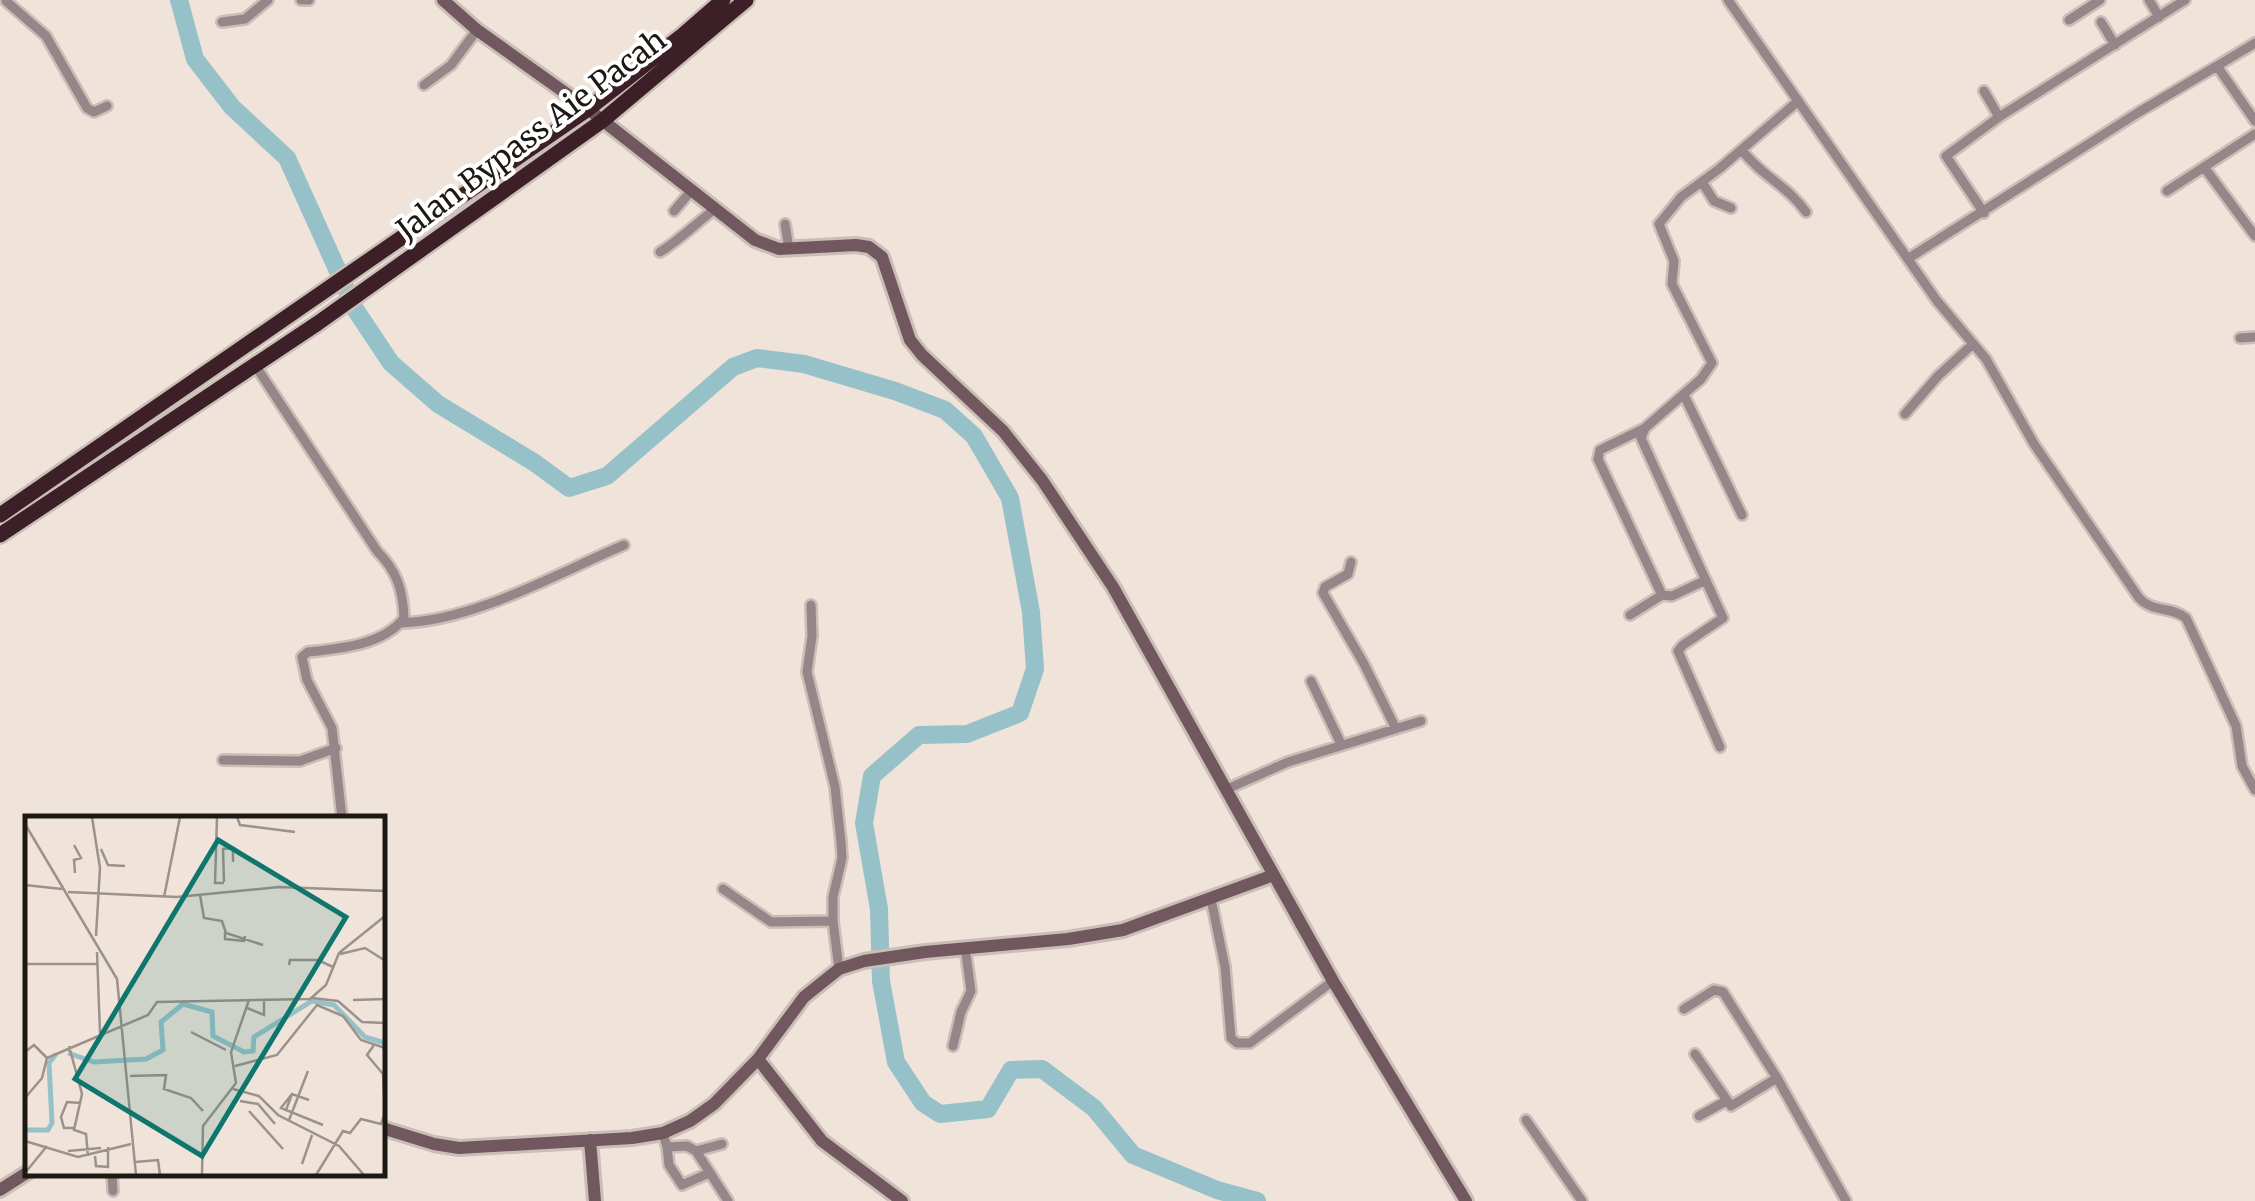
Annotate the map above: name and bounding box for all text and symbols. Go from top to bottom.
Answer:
street label: Jalan Bypass Aie Pacah [388,20,673,248]
inset map [25,816,385,1176]

